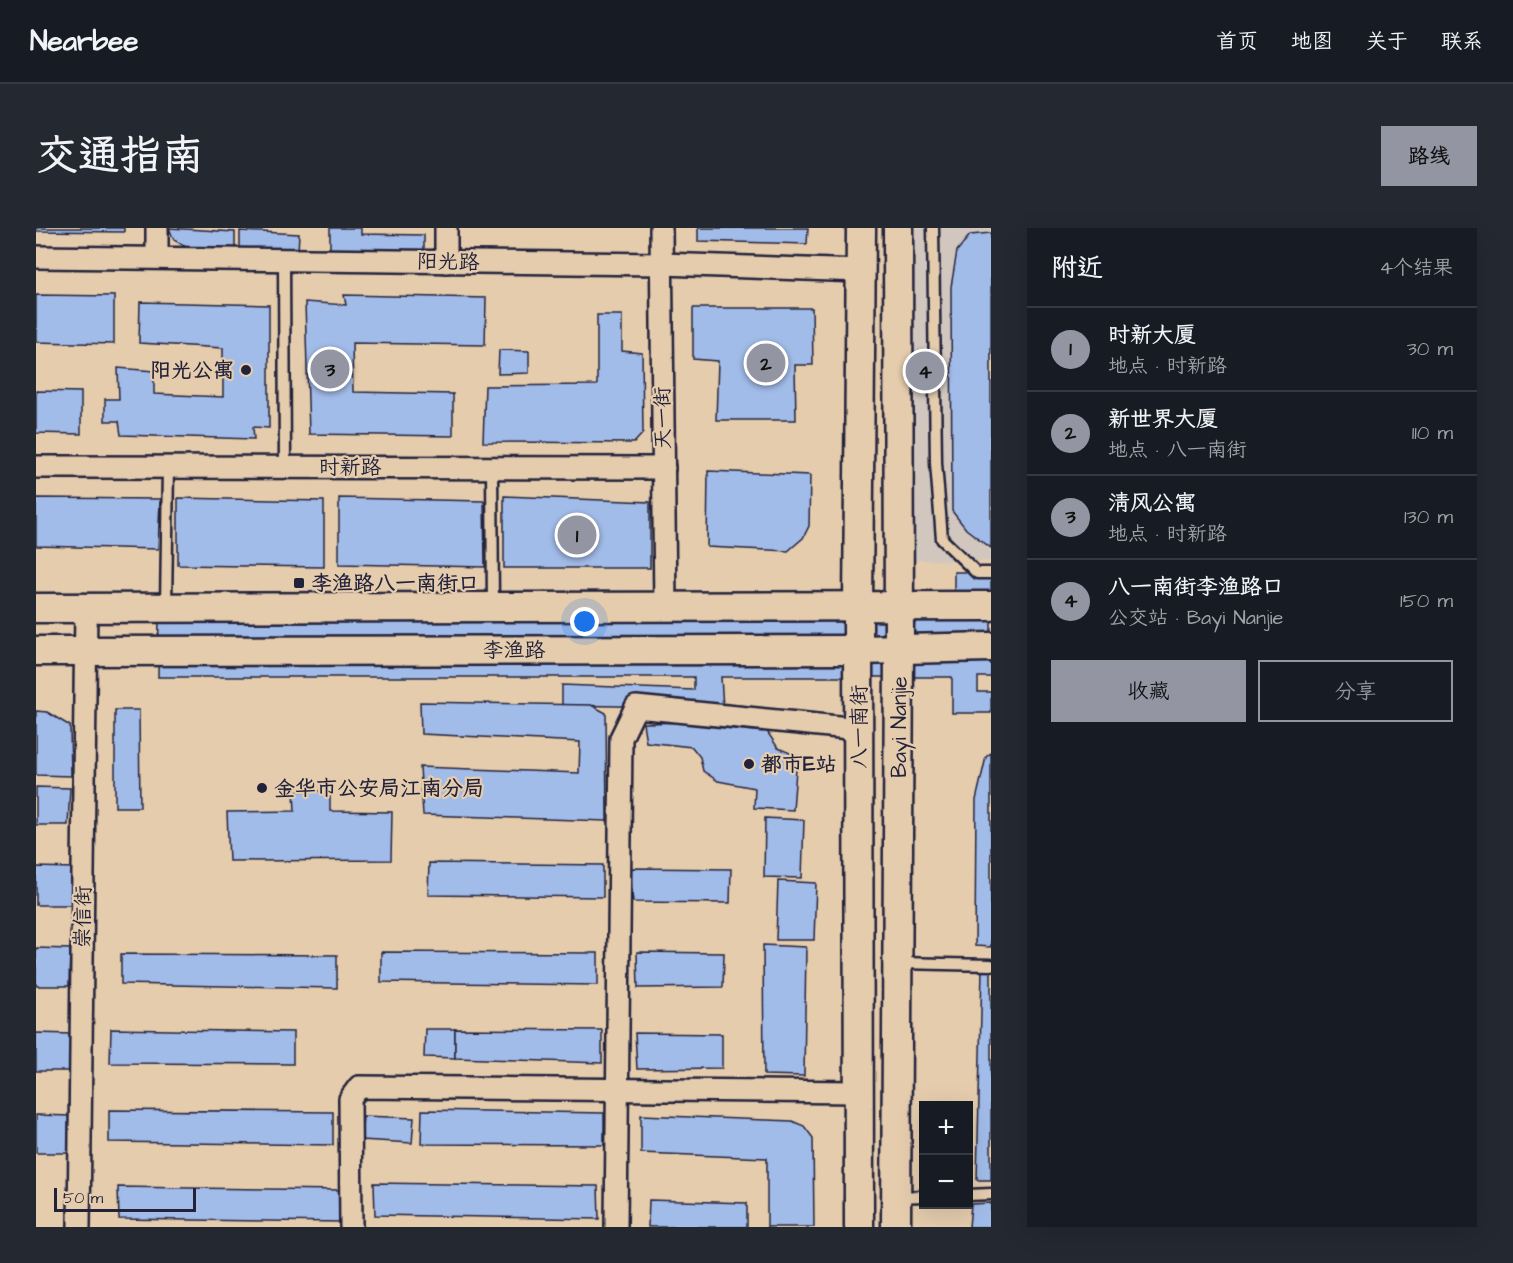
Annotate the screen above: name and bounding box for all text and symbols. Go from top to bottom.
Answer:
text: Nearbee [30,22,138,61]
text: 首页 [1216,27,1258,56]
text: 地图 [1291,27,1333,56]
text: 关于 [1366,27,1408,56]
text: 联系 [1441,27,1483,56]
button: 路线 [1381,126,1477,186]
text: 交通指南 [36,128,204,186]
street label: 阳光路 [416,247,480,277]
text: 附近 [1051,250,1103,286]
text: 4个结果 [1379,254,1453,282]
text: 时新大厦 [1108,320,1196,351]
text: 1 [1069,335,1072,363]
text: 30 m [1407,335,1453,363]
pin: 2 [746,340,786,386]
pin: 3 [310,346,350,392]
pin: 4 [906,348,944,394]
text: 地点 · 时新路 [1108,352,1227,380]
place label: 阳光公寓 [150,356,234,385]
marker: 阳光公寓 [239,363,253,377]
street label: 天一街 [648,386,678,450]
text: 新世界大厦 [1108,404,1218,435]
text: 2 [1065,419,1076,447]
text: 110 m [1412,419,1453,447]
text: 地点 · 八一南街 [1108,436,1247,464]
street label: 时新路 [319,453,382,482]
text: 清风公寓 [1108,488,1196,519]
text: 3 [1065,503,1076,531]
text: 130 m [1404,503,1453,531]
pin: 1 [558,512,596,558]
text: 地点 · 时新路 [1108,520,1227,548]
place label: 李渔路八一南街口 [311,569,479,598]
text: 八一南街李渔路口 [1108,572,1284,603]
marker: 李渔路八一南街口 [292,576,306,590]
text: 4 [1064,587,1077,615]
text: 150 m [1400,587,1453,615]
text: 公交站 · Bayi Nanjie [1108,604,1283,632]
your location [570,607,599,636]
street label: 李渔路 [483,636,546,665]
button: 收藏 [1051,660,1246,722]
button: 分享 [1258,660,1453,722]
street label: Bayi Nanjie [885,676,916,778]
street label: 八一南街 [845,685,874,769]
place label: 都市E站 [761,750,836,779]
marker: 都市E站 [742,757,756,771]
place label: 金华市公安局江南分局 [274,774,484,803]
marker: 金华市公安局江南分局 [255,781,269,795]
street label: 崇信街 [68,885,98,949]
map controls [919,1101,973,1209]
button: + [919,1101,973,1155]
button: − [919,1155,973,1209]
scale bar [54,1185,196,1212]
text: 50 m [63,1187,103,1209]

